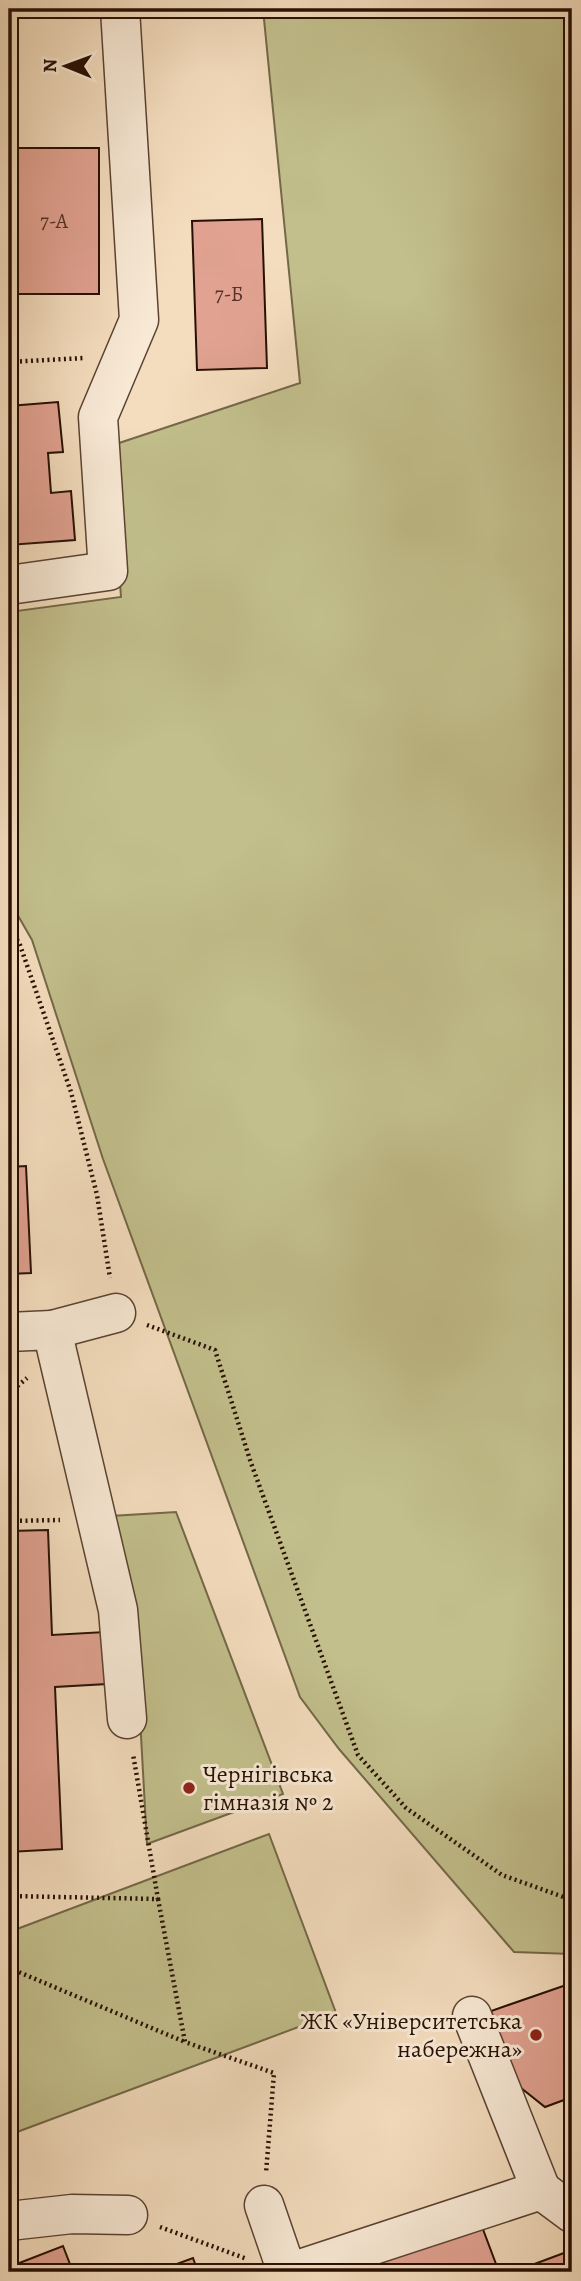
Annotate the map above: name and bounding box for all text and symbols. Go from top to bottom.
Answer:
north arrow [32,32,102,102]
text: N [37,58,63,73]
house number: 7-А [40,207,69,235]
house number: 7-Б [215,280,243,308]
place label: Чернігівська гімназія № 2 [203,1758,333,1818]
marker: Чернігівська гімназія № 2 [181,1780,197,1796]
place label: ЖК «Університетська набережна» [301,2005,522,2065]
marker: ЖК «Університетська набережна» [528,2027,544,2043]

